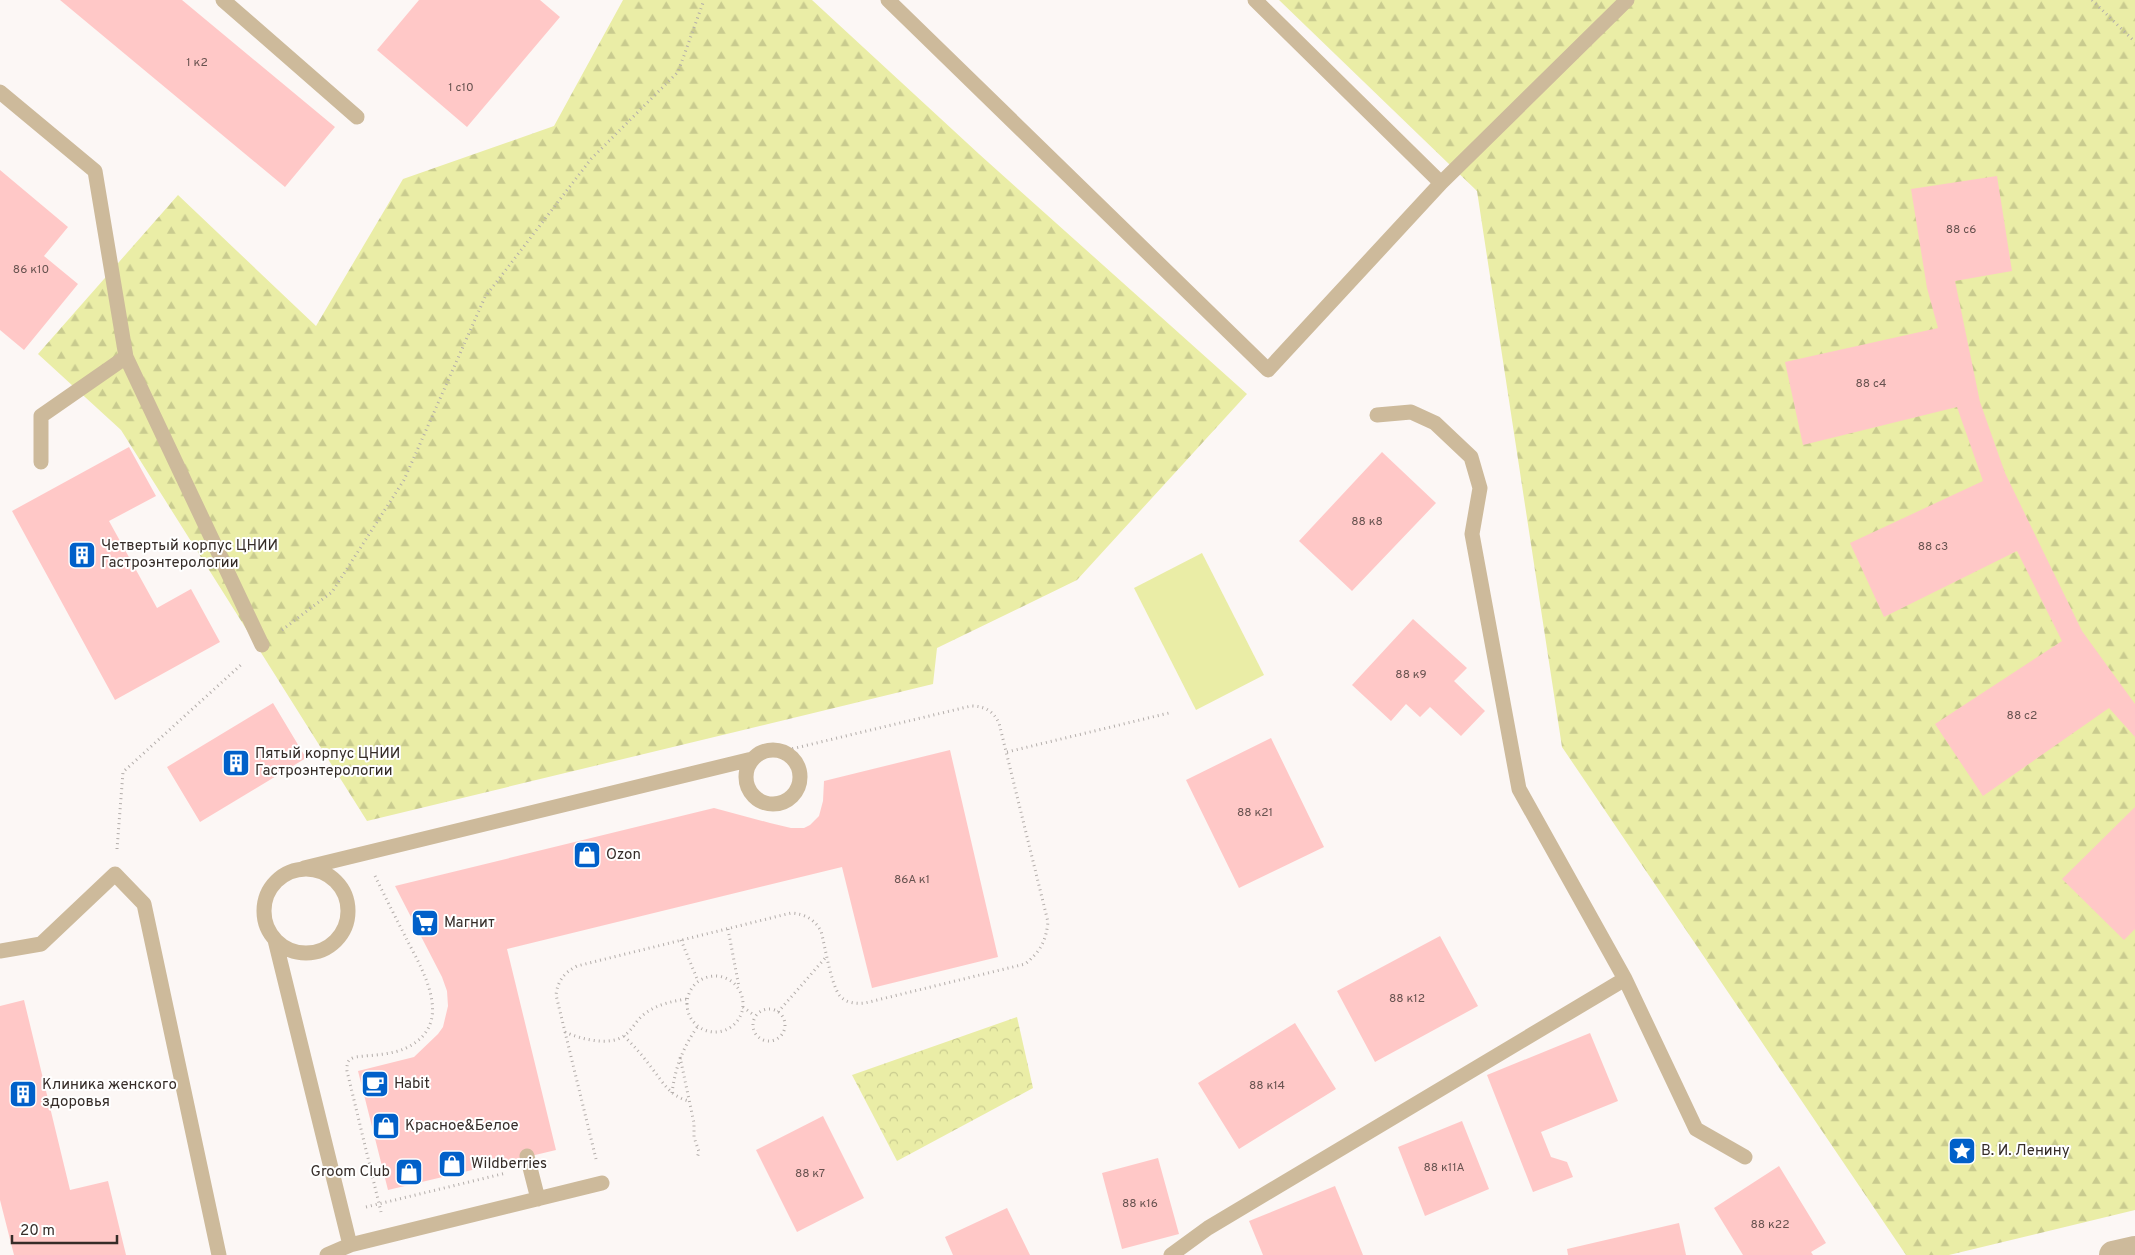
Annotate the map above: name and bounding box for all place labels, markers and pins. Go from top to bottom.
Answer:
place label: Четвертый корпус ЦНИИ Гастроэнтерологии [101,537,278,573]
building icon: Четвертый корпус ЦНИИ Гастроэнтерологии [67,540,97,570]
place label: Пятый корпус ЦНИИ Гастроэнтерологии [255,745,400,781]
building icon: Пятый корпус ЦНИИ Гастроэнтерологии [221,748,251,778]
shop icon: Ozon [572,840,602,870]
place label: Ozon [606,846,641,865]
supermarket icon: Магнит [410,908,440,938]
place label: Магнит [444,914,495,933]
cafe icon: Habit [360,1069,390,1099]
place label: Habit [394,1075,430,1094]
place label: Клиника женского здоровья [42,1076,177,1112]
building icon: Клиника женского здоровья [8,1079,38,1109]
shop icon: Красное&Белое [371,1111,401,1141]
place label: Красное&Белое [405,1117,519,1136]
place icon: В. И. Ленину [1947,1136,1977,1166]
place label: В. И. Ленину [1981,1142,2070,1161]
shop icon: Wildberries [437,1149,467,1179]
place label: Wildberries [471,1155,547,1174]
shop icon: Groom Club [394,1157,424,1187]
place label: Groom Club [311,1163,390,1182]

